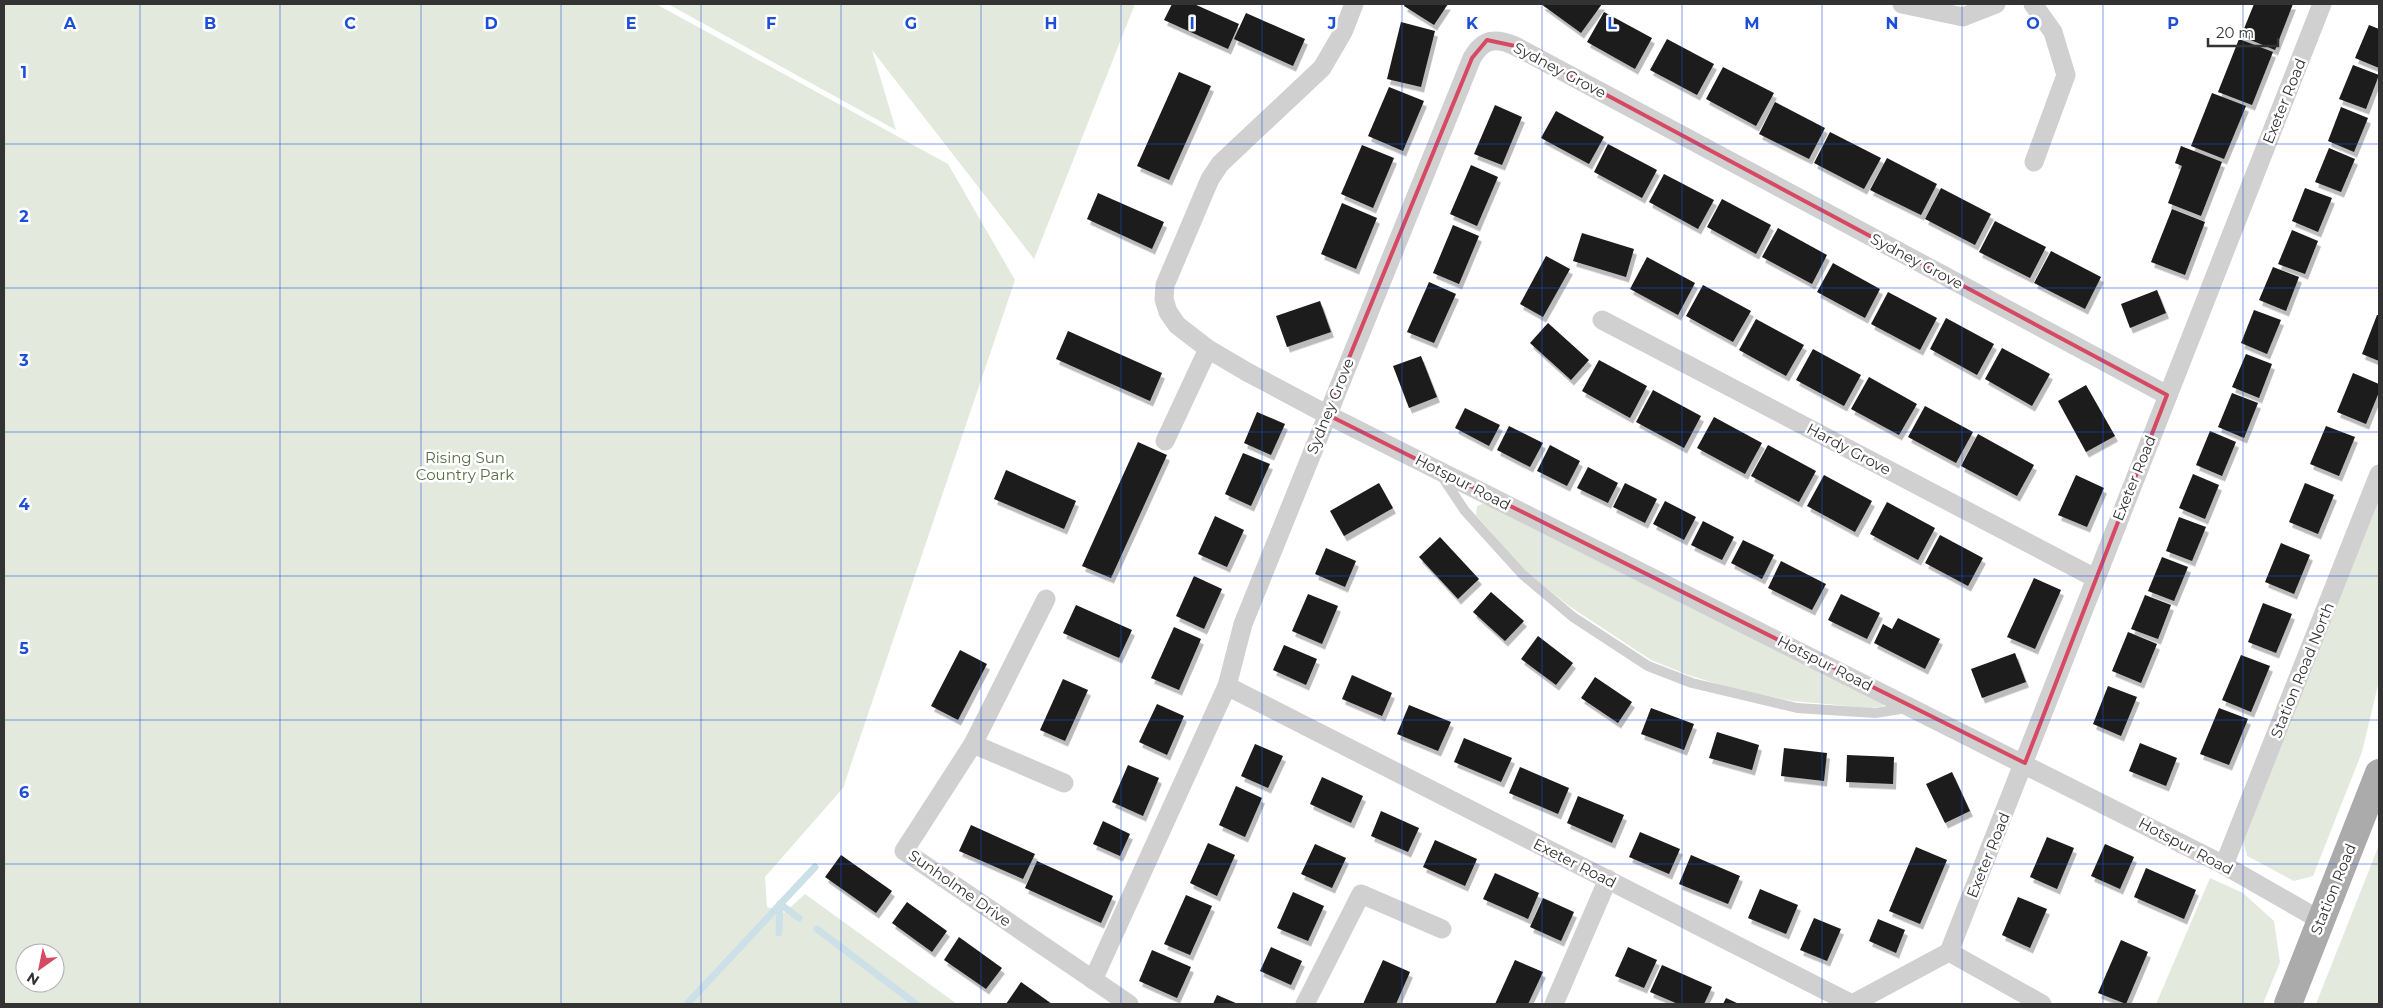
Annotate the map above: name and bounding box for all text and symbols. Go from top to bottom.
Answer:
text: A [63,14,77,33]
text: B [204,14,216,33]
text: C [344,14,356,33]
text: D [484,14,498,33]
text: E [626,14,636,33]
text: F [766,14,776,33]
text: G [905,14,917,33]
text: H [1045,14,1057,33]
text: I [1189,14,1195,33]
text: J [1327,14,1336,33]
text: K [1466,14,1479,33]
text: L [1607,14,1617,33]
text: M [1744,14,1760,33]
text: N [1886,14,1898,33]
text: O [2026,14,2040,33]
text: P [2167,14,2179,33]
scale bar [2208,15,2278,47]
text: 20 m [2216,23,2254,42]
street label: Sydney Grove [1510,38,1610,102]
street label: Exeter Road [2258,55,2310,147]
text: 1 [21,63,27,82]
text: 2 [19,207,29,226]
street label: Sydney Grove [1867,229,1967,293]
text: 3 [18,351,29,370]
street label: Sydney Grove [1302,355,1358,457]
street label: Hardy Grove [1804,419,1894,479]
street label: Exeter Road [2108,432,2160,524]
park label: Rising Sun Country Park [416,448,514,484]
street label: Hotspur Road [1412,450,1514,514]
text: 4 [18,495,30,514]
street label: Station Road North [2266,599,2338,741]
street label: Hotspur Road [1774,631,1876,695]
text: 5 [19,639,29,658]
text: 6 [19,783,29,802]
street label: Exeter Road [1962,809,2014,901]
street label: Hotspur Road [2135,813,2237,879]
street label: Exeter Road [1530,834,1620,892]
street label: Station Road [2306,841,2360,937]
street label: Sunholme Drive [905,845,1015,931]
north arrow [15,943,65,993]
text: N [23,968,43,990]

